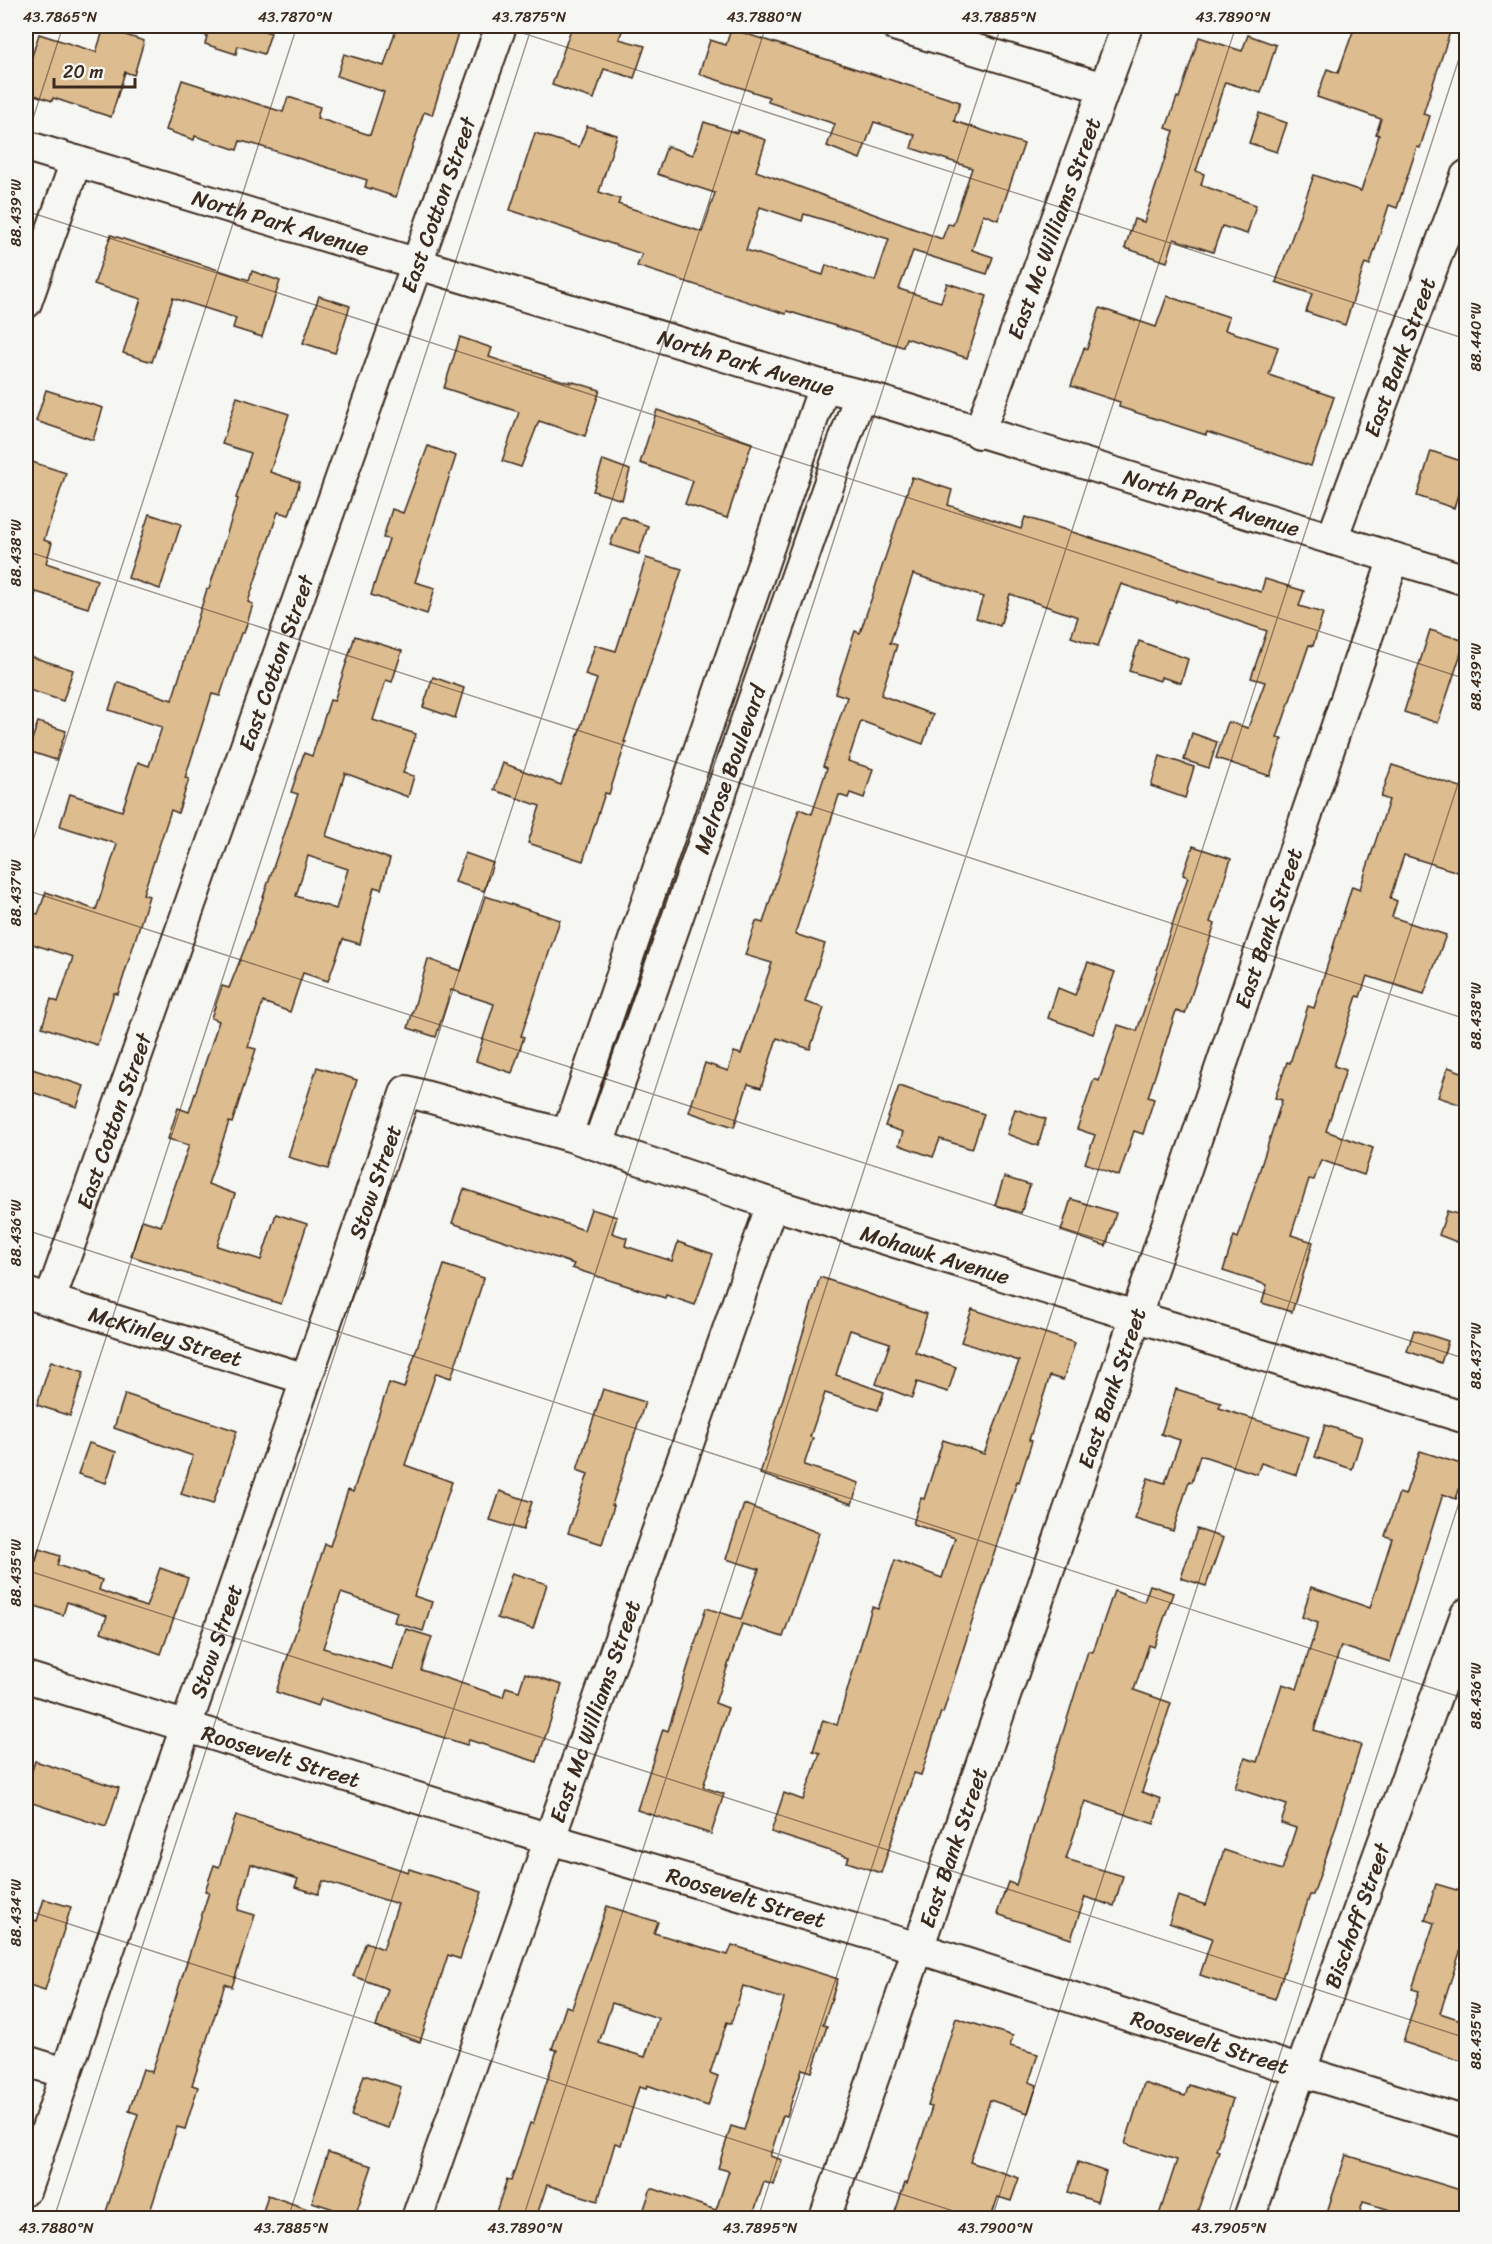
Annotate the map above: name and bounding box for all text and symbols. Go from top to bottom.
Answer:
text: 43.7865°N [23,4,98,30]
text: 43.7870°N [258,4,333,30]
text: 43.7875°N [492,4,567,30]
text: 43.7880°N [726,4,802,30]
text: 43.7885°N [962,4,1037,30]
text: 43.7890°N [1195,4,1271,30]
scale bar [54,51,135,89]
text: 20 m [63,56,103,88]
street label: East Cotton Street [389,110,487,298]
street label: East Mc Williams Street [995,111,1112,345]
street label: North Park Avenue [187,178,374,268]
text: 88.439°W [3,179,29,247]
street label: East Bank Street [1352,271,1447,442]
text: 88.440°W [1463,302,1489,371]
street label: North Park Avenue [653,318,839,407]
street label: North Park Avenue [1118,457,1305,548]
text: 88.438°W [3,519,29,587]
street label: East Cotton Street [226,568,325,756]
text: 88.439°W [1463,643,1489,711]
street label: Melrose Boulevard [682,678,777,859]
street label: East Bank Street [1223,842,1314,1014]
text: 88.437°W [3,859,29,926]
text: 88.438°W [1463,982,1489,1050]
street label: East Cotton Street [64,1026,163,1214]
street label: Stow Street [337,1119,413,1244]
text: 88.436°W [3,1199,29,1266]
street label: Mohawk Avenue [856,1213,1015,1296]
street label: McKinley Street [84,1294,248,1378]
street label: East Bank Street [1065,1302,1157,1474]
text: 88.437°W [1463,1322,1489,1389]
text: 88.435°W [3,1539,29,1607]
street label: Stow Street [178,1578,254,1703]
street label: East Mc Williams Street [537,1594,652,1828]
text: 88.436°W [1463,1662,1489,1729]
street label: Roosevelt Street [197,1713,366,1799]
street label: East Bank Street [907,1761,999,1933]
street label: Bischoff Street [1312,1836,1401,1994]
street label: Roosevelt Street [662,1855,831,1939]
text: 88.434°W [3,1879,29,1947]
street label: Roosevelt Street [1126,1998,1295,2086]
text: 88.435°W [1463,2002,1489,2070]
text: 43.7880°N [18,2215,94,2241]
text: 43.7885°N [254,2215,329,2241]
text: 43.7890°N [487,2215,563,2241]
text: 43.7895°N [723,2215,798,2241]
text: 43.7900°N [957,2215,1033,2241]
text: 43.7905°N [1191,2215,1267,2241]

